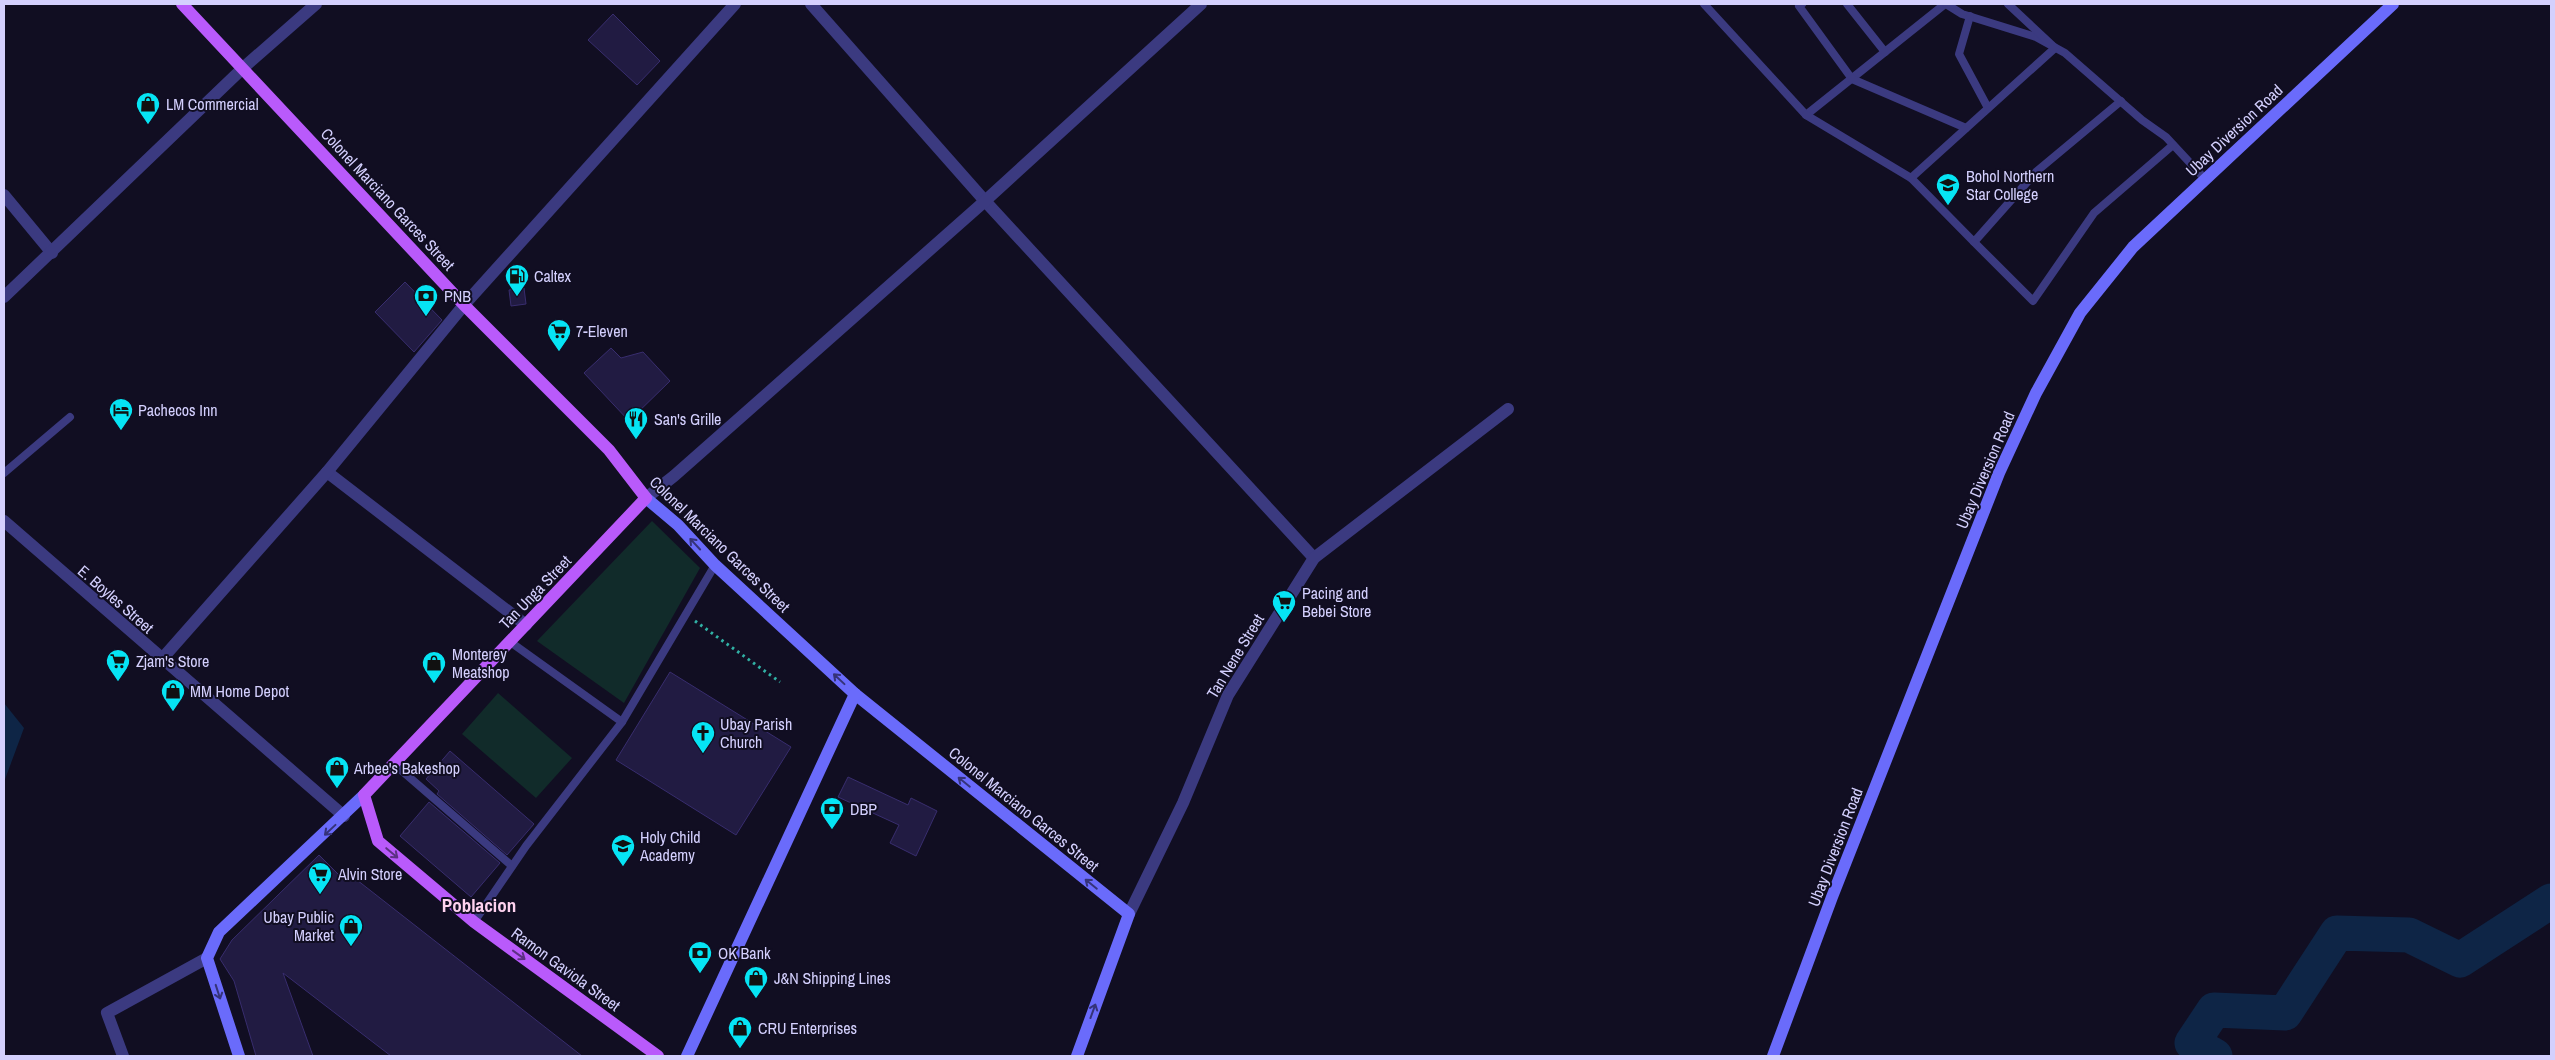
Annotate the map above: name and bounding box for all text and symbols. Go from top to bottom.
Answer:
street label: Ubay Diversion Road [2181,79,2287,181]
shop icon: LM Commercial [135,91,161,125]
place label: LM Commercial [166,93,259,115]
street label: Colonel Marciano Garces Street [316,123,460,275]
place label: Bohol Northern Star College [1966,165,2054,205]
school or university icon: Bohol Northern Star College [1935,172,1961,206]
fuel station icon: Caltex [504,263,530,297]
place label: Caltex [534,265,572,287]
bank icon: PNB [413,283,439,317]
place label: PNB [444,285,471,307]
supermarket icon: 7-Eleven [546,318,572,352]
place label: 7-Eleven [576,320,628,342]
hotel icon: Pachecos Inn [108,397,134,431]
place label: Pachecos Inn [138,399,218,421]
restaurant icon: San's Grille [623,406,649,440]
place label: San's Grille [654,408,721,430]
street label: Ubay Diversion Road [1950,408,2020,532]
street label: Colonel Marciano Garces Street [645,471,795,617]
one-way arrow [689,537,701,550]
street label: Tan Unga Street [494,550,576,634]
street label: E. Boyles Street [73,560,159,638]
place label: Pacing and Bebei Store [1302,582,1371,622]
supermarket icon: Pacing and Bebei Store [1271,589,1297,623]
street label: Tan Nene Street [1201,609,1269,702]
place label: Monterey Meatshop [452,643,510,683]
supermarket icon: Zjam's Store [105,648,131,682]
place label: Zjam's Store [136,650,209,672]
shop icon: Monterey Meatshop [421,650,447,684]
one-way arrow [832,673,845,685]
shop icon: MM Home Depot [160,678,186,712]
place label: MM Home Depot [190,680,290,702]
place label: Ubay Parish Church [720,713,792,753]
church icon: Ubay Parish Church [690,720,716,754]
street label: Colonel Marciano Garces Street [944,741,1104,877]
shop icon: Arbee's Bakeshop [324,755,350,789]
place label: Arbee's Bakeshop [353,757,460,779]
one-way arrow [958,776,971,787]
street label: Ubay Diversion Road [1802,785,1868,909]
bank icon: DBP [819,796,845,830]
place label: DBP [850,798,877,820]
one-way arrow [323,824,336,835]
place label: Holy Child Academy [639,826,701,866]
school or university icon: Holy Child Academy [610,833,636,867]
one-way arrow [386,847,399,859]
supermarket icon: Alvin Store [307,861,333,895]
place label: Alvin Store [337,863,402,885]
one-way arrow [1085,878,1098,889]
district label: Poblacion [442,892,516,918]
place label: Ubay Public Market [263,906,334,946]
shop icon: Ubay Public Market [338,913,364,947]
street label: Ramon Gaviola Street [507,922,625,1016]
bank icon: OK Bank [687,940,713,974]
place label: OK Bank [718,942,771,964]
one-way arrow [512,949,525,960]
shop icon: J&N Shipping Lines [743,965,769,999]
place label: J&N Shipping Lines [774,967,891,989]
one-way arrow [214,984,224,1000]
one-way arrow [1090,1003,1099,1018]
shop icon: CRU Enterprises [727,1015,753,1049]
place label: CRU Enterprises [758,1017,857,1039]

